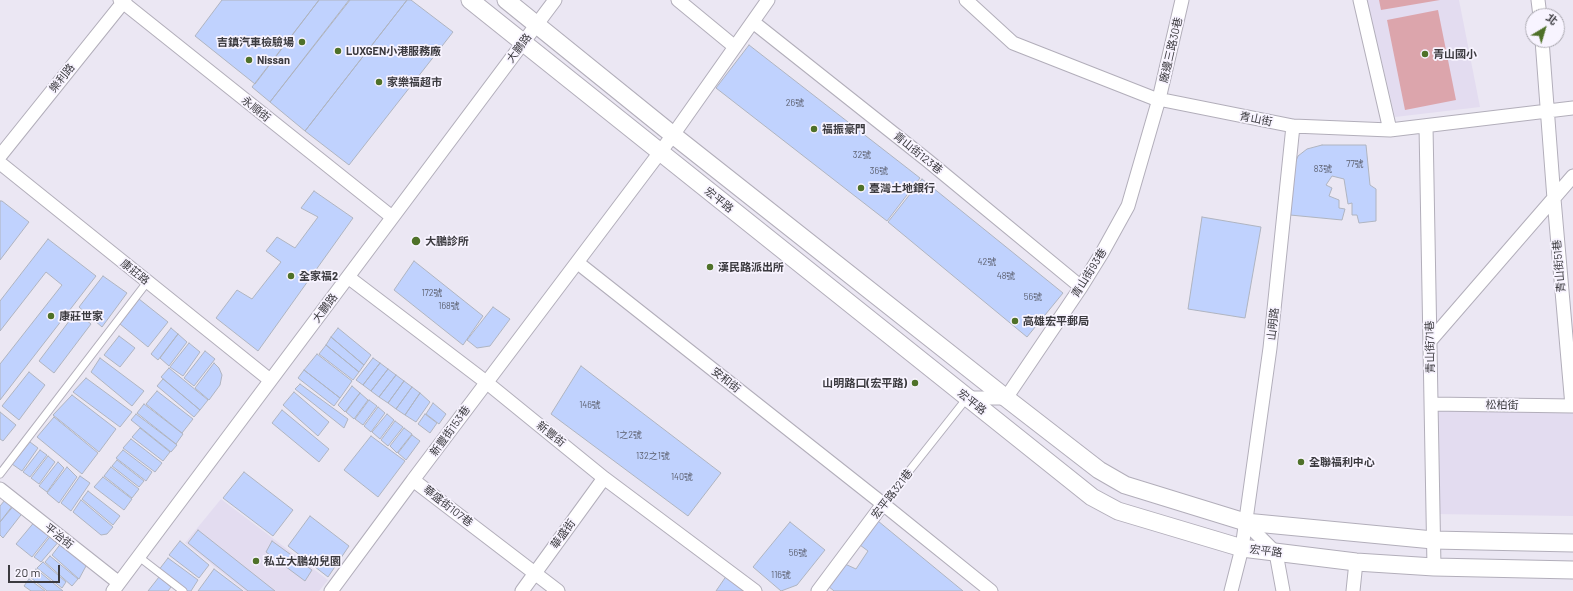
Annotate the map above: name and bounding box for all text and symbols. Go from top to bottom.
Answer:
north arrow [1525,8,1565,48]
text: 北 [1544,10,1560,27]
street label: 廠邊三路30巷 [1157,16,1185,84]
street label: 大鵬路 [504,31,534,65]
place label: 吉鎮汽車檢驗場 [217,35,294,49]
marker: 吉鎮汽車檢驗場 [297,37,307,47]
place label: LUXGEN小港服務廠 [346,44,441,58]
marker: LUXGEN小港服務廠 [333,46,343,56]
place label: 青山國小 [1433,47,1477,61]
marker: 青山國小 [1420,49,1430,59]
place label: Nissan [257,53,290,67]
marker: Nissan [244,55,254,65]
street label: 樂利路 [46,61,78,95]
place label: 家樂福超市 [387,75,442,89]
marker: 家樂福超市 [374,77,384,87]
street label: 永順街 [239,93,273,125]
house number: 26號 [786,98,804,108]
street label: 青山街 [1239,109,1273,129]
place label: 福振豪門 [822,122,866,136]
marker: 福振豪門 [809,124,819,134]
street label: 青山街123巷 [891,129,945,177]
house number: 32號 [853,150,871,160]
house number: 77號 [1346,159,1364,169]
house number: 83號 [1314,164,1332,174]
house number: 36號 [870,166,888,176]
place label: 臺灣土地銀行 [869,181,935,195]
marker: 臺灣土地銀行 [856,183,866,193]
street label: 宏平路 [702,184,736,216]
place label: 大鵬診所 [425,234,469,248]
marker: 大鵬診所 [410,235,422,247]
street label: 青山街51巷 [1550,239,1568,293]
street label: 青山街93巷 [1069,246,1109,300]
street label: 康莊路 [118,256,152,288]
house number: 42號 [978,257,996,267]
place label: 漢民路派出所 [718,260,784,274]
marker: 漢民路派出所 [705,262,715,272]
place label: 全家福2 [299,269,338,283]
marker: 全家福2 [286,271,296,281]
house number: 48號 [997,271,1015,281]
house number: 172號 [421,288,443,298]
street label: 大鵬路 [310,291,340,325]
house number: 56號 [1024,292,1042,302]
house number: 168號 [438,301,460,311]
street label: 山明路 [1265,307,1281,341]
place label: 康莊世家 [59,309,103,323]
marker: 康莊世家 [46,311,56,321]
place label: 高雄宏平郵局 [1023,314,1089,328]
marker: 高雄宏平郵局 [1010,316,1020,326]
street label: 青山街71巷 [1423,320,1437,374]
street label: 安和街 [709,365,743,395]
place label: 山明路口(宏平路) [822,376,907,390]
marker: 山明路口(宏平路) [910,378,920,388]
street label: 宏平路 [955,386,989,418]
street label: 松柏街 [1485,398,1519,412]
house number: 146號 [579,400,601,410]
street label: 新豐街153巷 [427,403,473,459]
street label: 新豐街 [534,418,568,450]
house number: 1之2號 [616,430,642,440]
house number: 132之1號 [636,451,670,461]
place label: 全聯福利中心 [1309,455,1375,469]
marker: 全聯福利中心 [1296,457,1306,467]
street label: 宏平路321巷 [869,467,915,521]
house number: 140號 [671,472,693,482]
street label: 華盛街107巷 [421,483,475,529]
street label: 華盛街 [548,517,578,551]
street label: 平治街 [42,520,76,552]
street label: 宏平路 [1249,542,1283,560]
house number: 56號 [789,548,807,558]
place label: 私立大鵬幼兒園 [264,554,341,568]
marker: 私立大鵬幼兒園 [251,556,261,566]
scale bar [10,557,62,583]
text: 20 m [15,565,41,579]
house number: 116號 [771,570,791,580]

